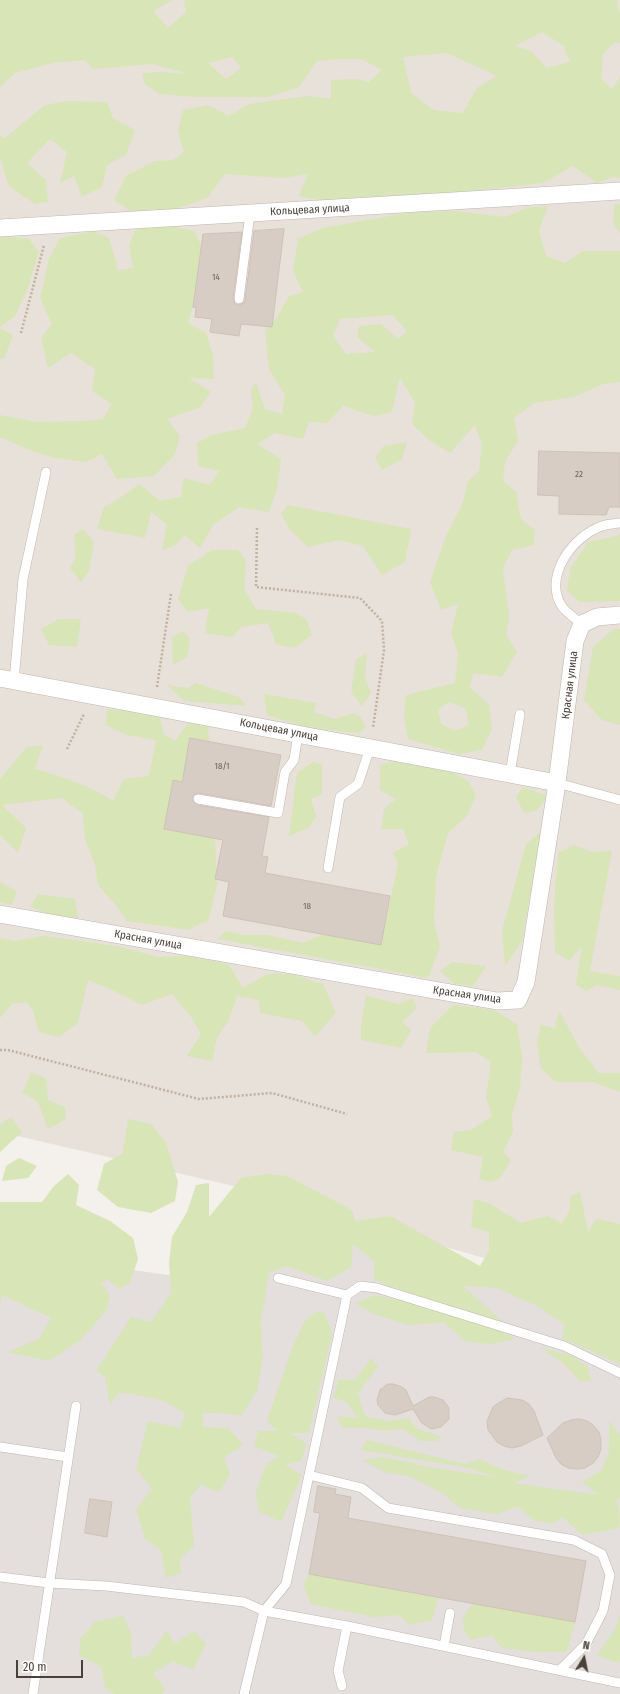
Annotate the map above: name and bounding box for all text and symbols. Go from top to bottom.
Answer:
street label: Кольцевая улица [270,201,350,219]
house number: 14 [212,272,220,282]
house number: 22 [575,469,583,479]
street label: Красная улица [559,650,581,720]
street label: Кольцевая улица [239,716,319,744]
house number: 18/1 [214,761,230,771]
house number: 18 [303,901,311,911]
street label: Красная улица [113,928,183,952]
street label: Красная улица [432,984,502,1006]
north arrow [564,1638,604,1678]
text: N [582,1639,591,1653]
scale bar [18,1652,85,1678]
text: 20 m [23,1660,47,1674]

